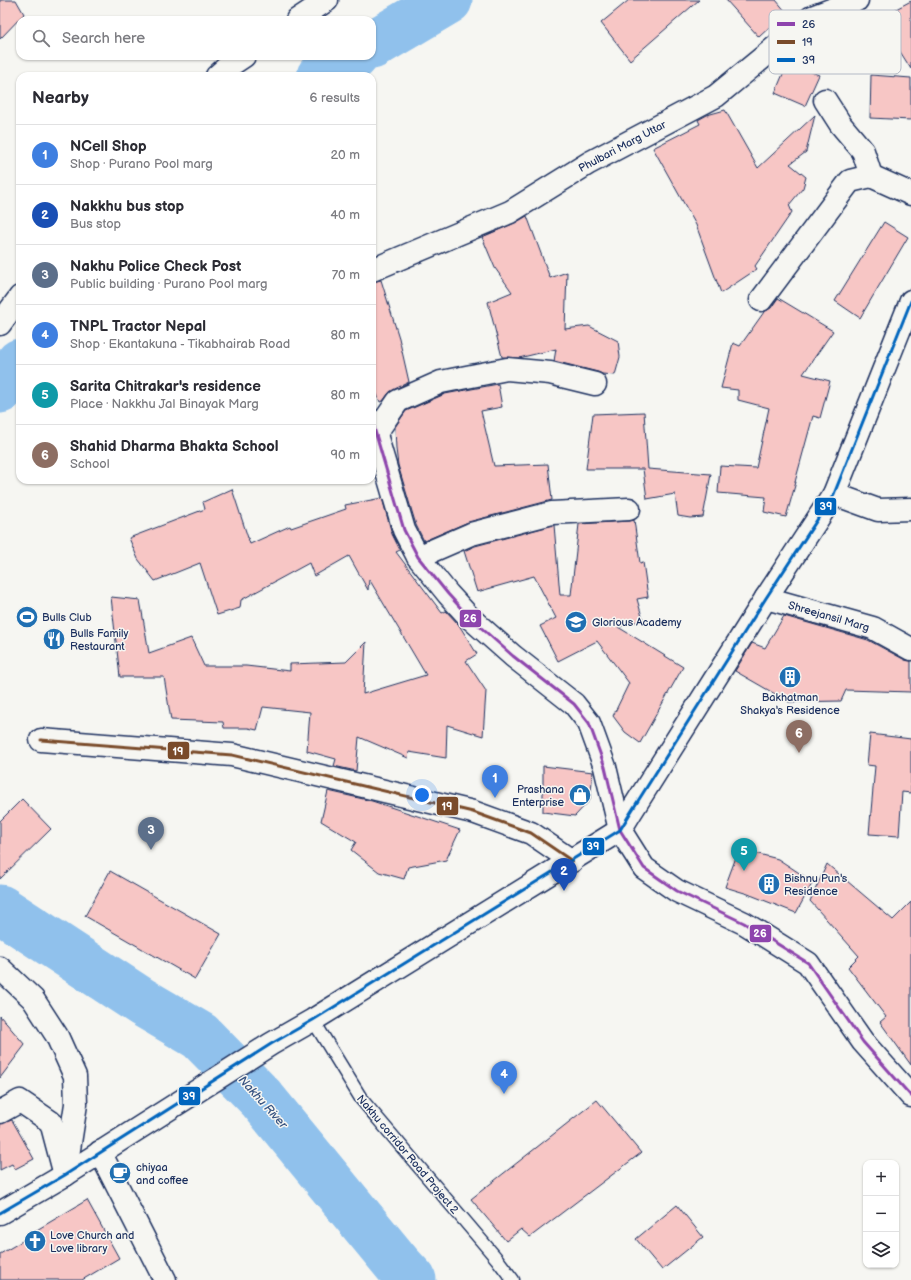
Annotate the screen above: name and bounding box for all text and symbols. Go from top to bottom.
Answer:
legend [769,10,901,74]
search box [16,16,376,60]
text: 26 [802,18,815,31]
icon: search [30,27,52,49]
text: Search here [62,29,145,48]
text: 19 [802,36,813,49]
text: 39 [802,54,815,67]
text: Nearby [32,88,89,108]
text: 6 results [310,90,360,106]
street label: Phulbari Marg Uttar [576,117,669,175]
text: NCell Shop [70,137,147,156]
text: 1 [42,147,48,163]
text: 20 m [330,147,360,163]
text: Shop · Purano Pool marg [70,156,213,172]
text: Nakkhu bus stop [70,197,184,216]
text: 2 [41,207,49,223]
text: 40 m [330,207,360,223]
text: Bus stop [70,216,121,232]
text: Nakhu Police Check Post [70,257,241,276]
text: 3 [41,267,49,283]
text: 70 m [332,267,360,283]
text: Public building · Purano Pool marg [70,276,268,292]
text: TNPL Tractor Nepal [70,317,206,336]
text: 4 [41,327,49,343]
text: 80 m [331,327,360,343]
text: Shop · Ekantakuna - Tikabhairab Road [70,336,290,352]
text: Sarita Chitrakar's residence [70,377,261,396]
text: 5 [41,387,49,403]
text: 80 m [331,387,360,403]
text: Place · Nakkhu Jal Binayak Marg [70,396,259,412]
text: Shahid Dharma Bhakta School [70,437,279,456]
text: 6 [41,447,49,463]
text: 90 m [331,447,360,463]
text: School [70,456,110,472]
line badge: 39 [814,497,837,516]
text: 39 [820,500,832,513]
street label: Shreejansil Marg [787,599,871,634]
sports icon: Bulls Club [14,604,40,630]
line badge: 26 [459,609,482,628]
school or university icon: Glorious Academy [563,609,589,635]
place label: Bulls Club [42,611,92,624]
text: 26 [463,612,477,625]
place label: Glorious Academy [592,616,682,629]
restaurant icon: Bulls Family Restaurant [41,626,67,652]
place label: Bulls Family Restaurant [70,627,129,653]
building icon: Bakhatman Shakya's Residence [777,664,803,690]
place label: Bakhatman Shakya's Residence [740,691,840,717]
pin: 6 [786,720,812,753]
line badge: 19 [167,741,190,760]
text: 19 [172,745,184,758]
pin: 1 [482,765,508,798]
shop icon: Prashana Enterprise [567,782,593,808]
place label: Prashana Enterprise [512,783,564,809]
your location [412,785,432,805]
line badge: 19 [436,796,459,816]
text: 19 [441,800,453,813]
pin: 3 [138,817,164,850]
line badge: 39 [582,837,605,856]
pin: 5 [731,838,757,871]
text: 39 [587,840,599,853]
pin: 2 [551,858,577,891]
building icon: Bishnu Pun's Residence [756,871,782,897]
place label: Bishnu Pun's Residence [784,872,848,898]
line badge: 26 [749,924,772,943]
text: 26 [753,927,767,940]
pin: 4 [491,1061,517,1094]
water label: Nakhu River [235,1073,291,1133]
line badge: 39 [178,1086,201,1106]
text: 39 [183,1090,195,1103]
street label: Nakhu corridor Road Project 2 [354,1092,462,1217]
cafe icon: chiyaa and coffee [107,1160,133,1186]
map controls [863,1160,899,1268]
button: + [863,1160,899,1196]
place label: chiyaa and coffee [136,1161,189,1187]
button: − [863,1196,899,1232]
church icon: Love Church and Love library [22,1228,48,1254]
place label: Love Church and Love library [50,1229,134,1255]
button: layers [863,1232,899,1268]

